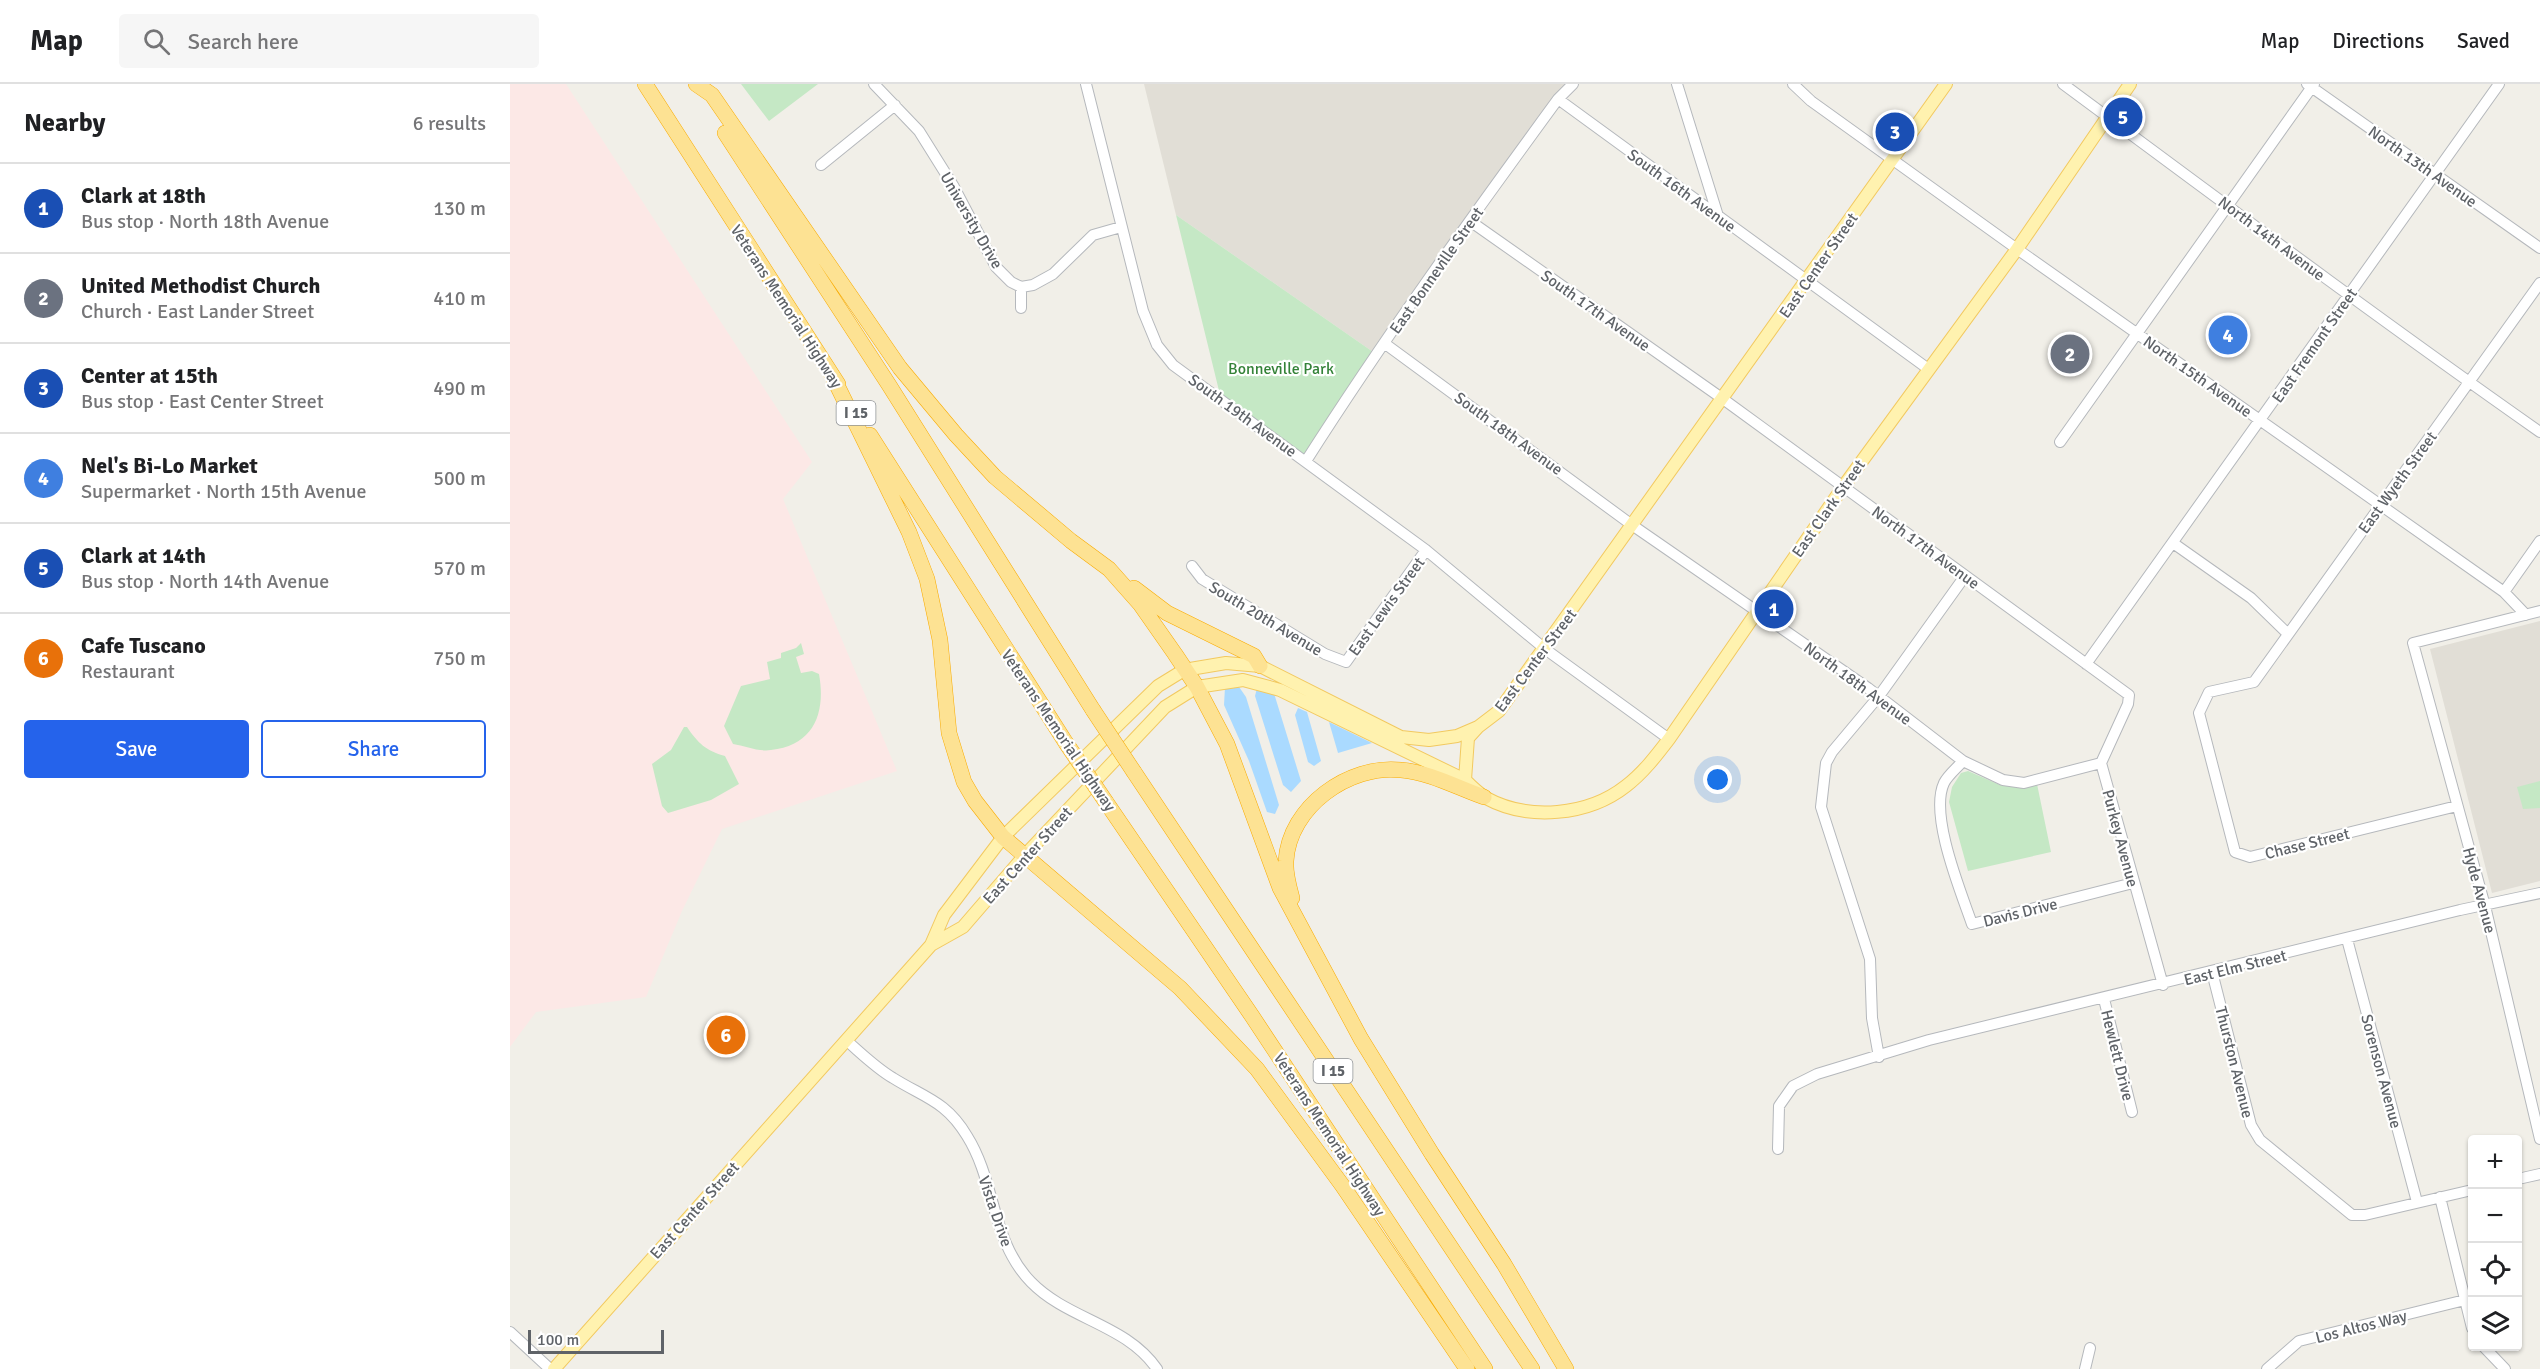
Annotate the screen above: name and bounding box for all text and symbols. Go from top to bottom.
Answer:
search box [119,14,539,68]
text: Map [30,24,83,58]
icon: search [140,25,173,58]
text: Search here [188,28,299,55]
text: Map [2261,28,2299,54]
text: Directions [2332,28,2424,54]
text: Saved [2457,28,2510,54]
pin: 5 [2104,94,2142,140]
text: Nearby [24,107,105,139]
pin: 3 [1876,110,1914,154]
text: 6 results [413,111,486,136]
street label: North 13th Avenue [2364,122,2481,212]
street label: South 16th Avenue [1623,145,1739,237]
street label: University Drive [935,169,1007,272]
text: Clark at 18th [81,182,206,209]
street label: North 14th Avenue [2214,192,2329,285]
text: 1 [38,196,49,221]
text: 130 m [433,196,486,221]
street label: East Bonneville Street [1386,203,1488,338]
text: Bus stop · North 18th Avenue [81,209,329,234]
street label: East Center Street [1775,209,1863,322]
street label: Veterans Memorial Highway [726,221,847,392]
street label: South 17th Avenue [1537,266,1654,356]
text: United Methodist Church [81,272,320,299]
street label: East Fremont Street [2268,284,2362,407]
text: 2 [38,286,49,311]
text: 410 m [433,286,486,311]
text: Church · East Lander Street [81,299,314,324]
pin: 4 [2208,312,2248,358]
pin: 2 [2050,332,2090,376]
street label: North 15th Avenue [2139,332,2256,422]
park label: Bonneville Park [1228,359,1334,379]
text: Center at 15th [81,362,218,389]
street label: South 19th Avenue [1184,370,1300,462]
text: 3 [38,376,49,401]
text: 490 m [433,376,486,401]
street label: South 18th Avenue [1450,388,1566,480]
text: Bus stop · East Center Street [81,389,324,414]
road number: I 15 [836,401,876,425]
street label: East Wyeth Street [2354,427,2442,538]
text: Nel's Bi-Lo Market [81,452,258,479]
street label: East Clark Street [1788,455,1870,561]
text: 4 [38,466,49,491]
text: 500 m [433,466,486,491]
text: Supermarket · North 15th Avenue [81,479,367,504]
street label: North 17th Avenue [1868,502,1983,594]
text: Clark at 14th [81,542,206,569]
street label: East Lewis Street [1344,553,1430,660]
text: 5 [38,556,49,581]
text: 570 m [433,556,486,581]
text: Bus stop · North 14th Avenue [81,569,329,594]
street label: South 20th Avenue [1205,577,1326,661]
pin: 1 [1754,586,1794,632]
street label: East Center Street [1490,605,1581,716]
text: Cafe Tuscano [81,632,206,659]
street label: North 18th Avenue [1800,638,1915,730]
text: 6 [38,646,49,671]
text: 750 m [433,646,486,671]
street label: Veterans Memorial Highway [997,646,1120,816]
text: Restaurant [81,659,175,684]
button: Save [24,720,249,778]
button: Share [261,720,486,778]
your location [1703,765,1732,794]
street label: Purkey Avenue [2097,787,2143,889]
street label: East Center Street [979,803,1077,908]
street label: Chase Street [2263,824,2352,864]
street label: Hyde Avenue [2458,845,2500,935]
street label: Davis Drive [1981,894,2059,932]
street label: East Elm Street [2182,945,2289,990]
street label: Thurston Avenue [2211,1004,2258,1120]
street label: Hewlett Drive [2096,1008,2138,1103]
pin: 6 [706,1012,746,1058]
street label: Sorenson Avenue [2356,1012,2406,1130]
street label: Veterans Memorial Highway [1269,1049,1390,1220]
road number: I 15 [1314,1059,1352,1083]
map controls [2468,1135,2522,1351]
button: + [2468,1135,2522,1189]
street label: East Center Street [646,1158,744,1263]
street label: Vista Drive [974,1173,1016,1249]
button: − [2468,1189,2522,1243]
button: locate [2468,1243,2522,1297]
button: layers [2468,1297,2522,1351]
street label: Los Altos Way [2313,1306,2410,1348]
scale bar [528,1327,664,1354]
text: 100 m [537,1330,579,1350]

